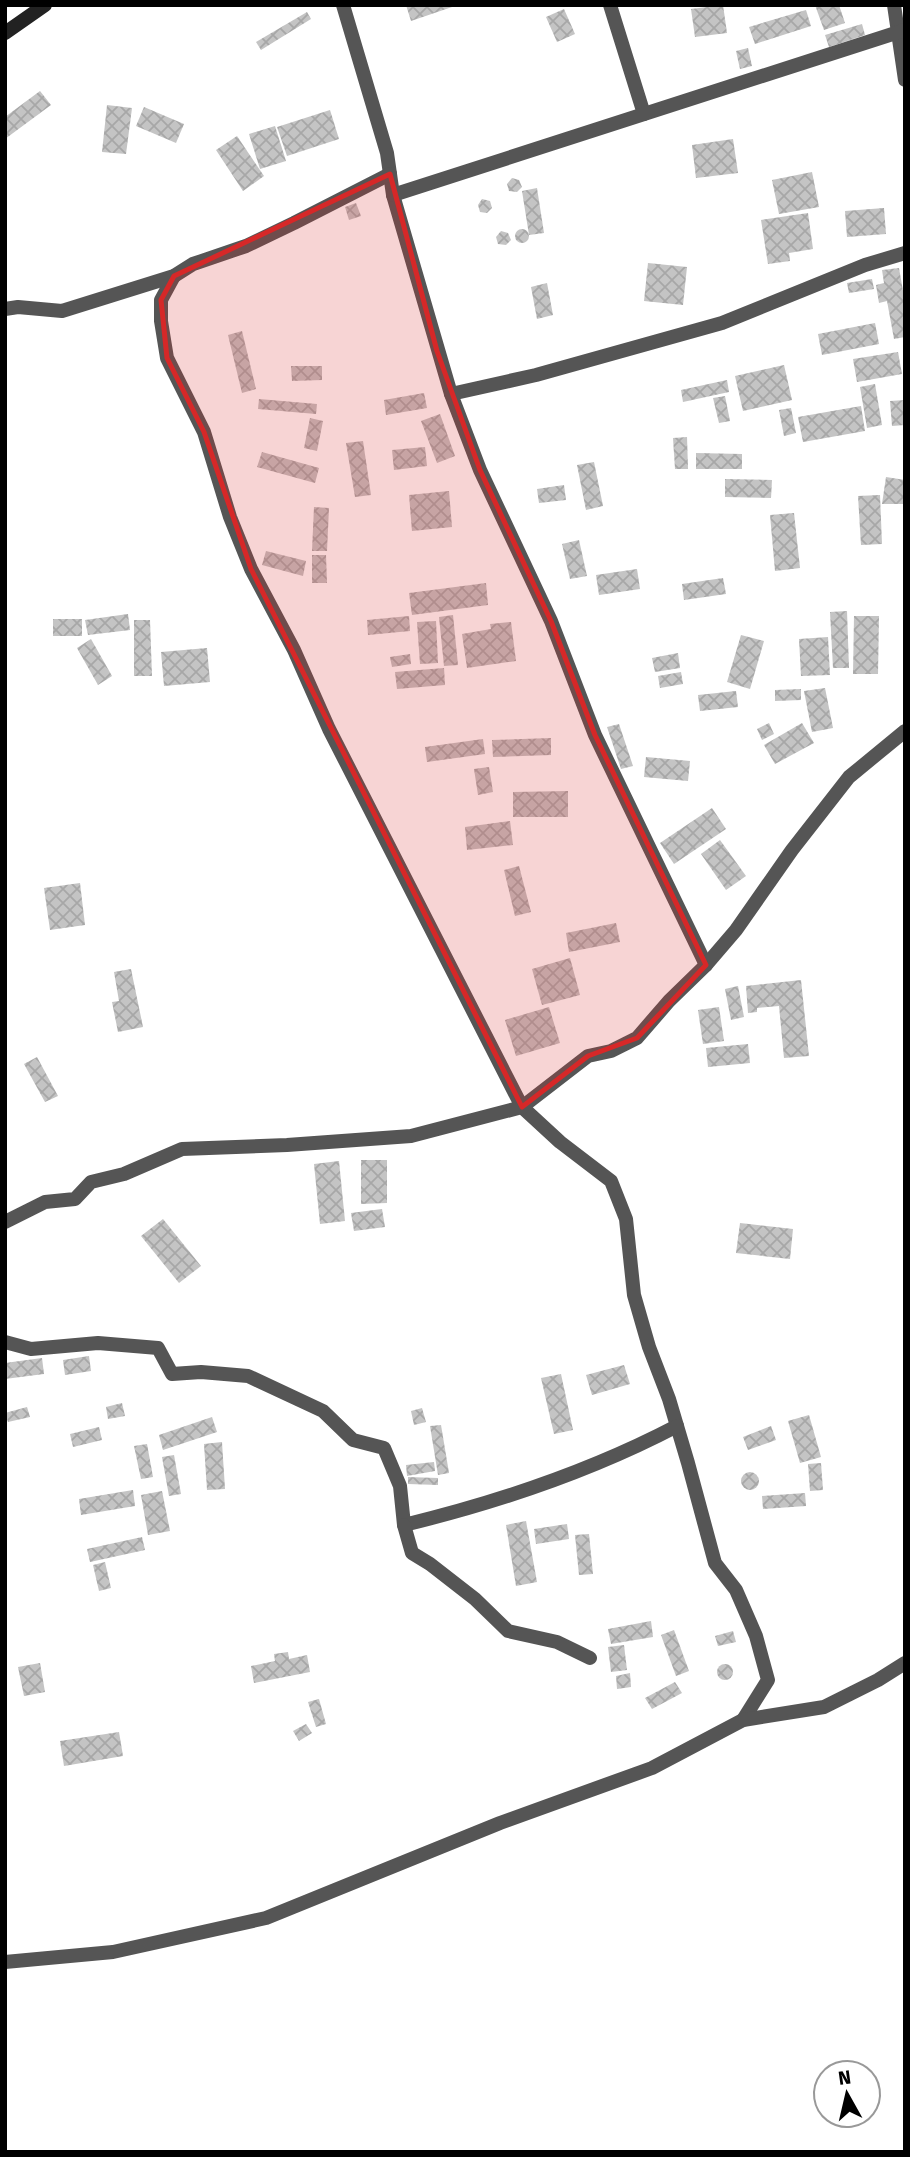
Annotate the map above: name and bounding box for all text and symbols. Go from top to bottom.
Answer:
north arrow [812,2059,882,2129]
text: N [837,2065,853,2090]

